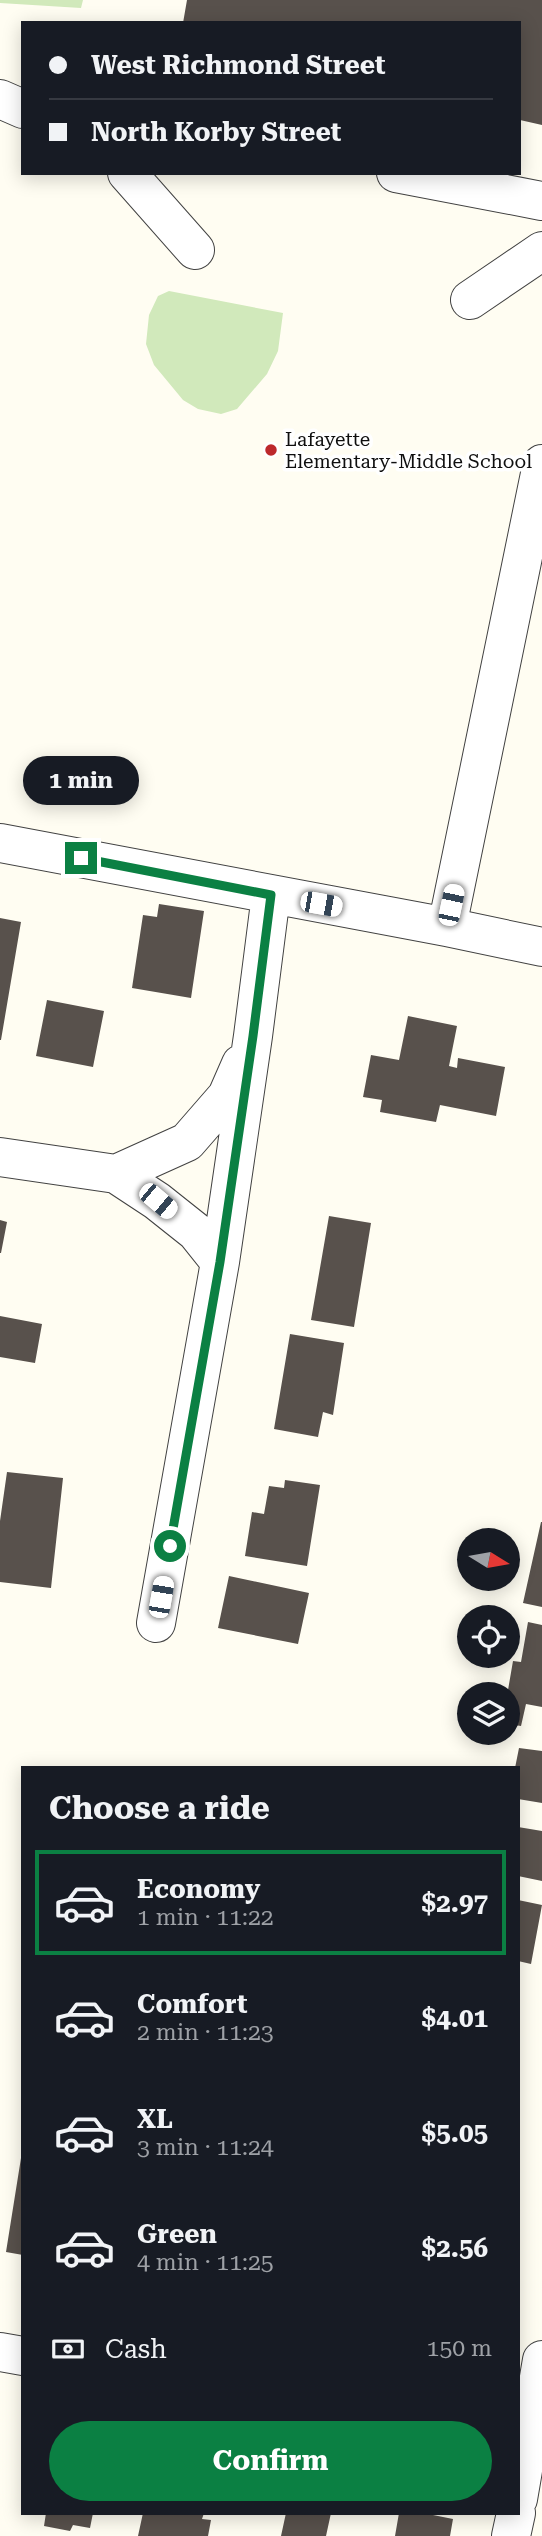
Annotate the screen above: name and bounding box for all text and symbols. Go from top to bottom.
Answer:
text: West Richmond Street [91,50,386,80]
text: North Korby Street [91,117,341,147]
place label: Lafayette Elementary-Middle School [285,428,532,473]
marker: Lafayette Elementary-Middle School [263,442,279,458]
callout: 1 min [23,756,139,806]
text: 1 min [49,767,113,794]
route end [65,842,97,874]
car [437,882,466,928]
car [299,890,344,918]
car [136,1179,181,1223]
north arrow [457,1528,520,1591]
map controls [457,1528,520,1745]
route start [154,1530,186,1562]
car [148,1574,175,1620]
button: locate [457,1605,520,1668]
button: layers [457,1682,520,1745]
text: Choose a ride [49,1789,270,1827]
icon: car [53,1871,116,1934]
text: Economy [137,1874,260,1904]
text: $2.97 [422,1888,488,1918]
text: 1 min · 11:22 [137,1904,274,1931]
icon: car [53,1986,116,2049]
text: Comfort [137,1989,247,2019]
text: $4.01 [422,2003,488,2033]
text: 2 min · 11:23 [137,2019,274,2046]
icon: car [53,2101,116,2164]
text: XL [137,2104,173,2134]
text: $5.05 [422,2118,488,2148]
text: 3 min · 11:24 [137,2134,274,2161]
icon: car [53,2216,116,2279]
text: Green [137,2219,217,2249]
text: $2.56 [422,2233,488,2263]
text: 4 min · 11:25 [137,2249,274,2276]
icon: cash [49,2330,87,2368]
text: Cash [105,2334,167,2364]
text: 150 m [427,2335,492,2362]
button: Confirm [49,2421,492,2501]

